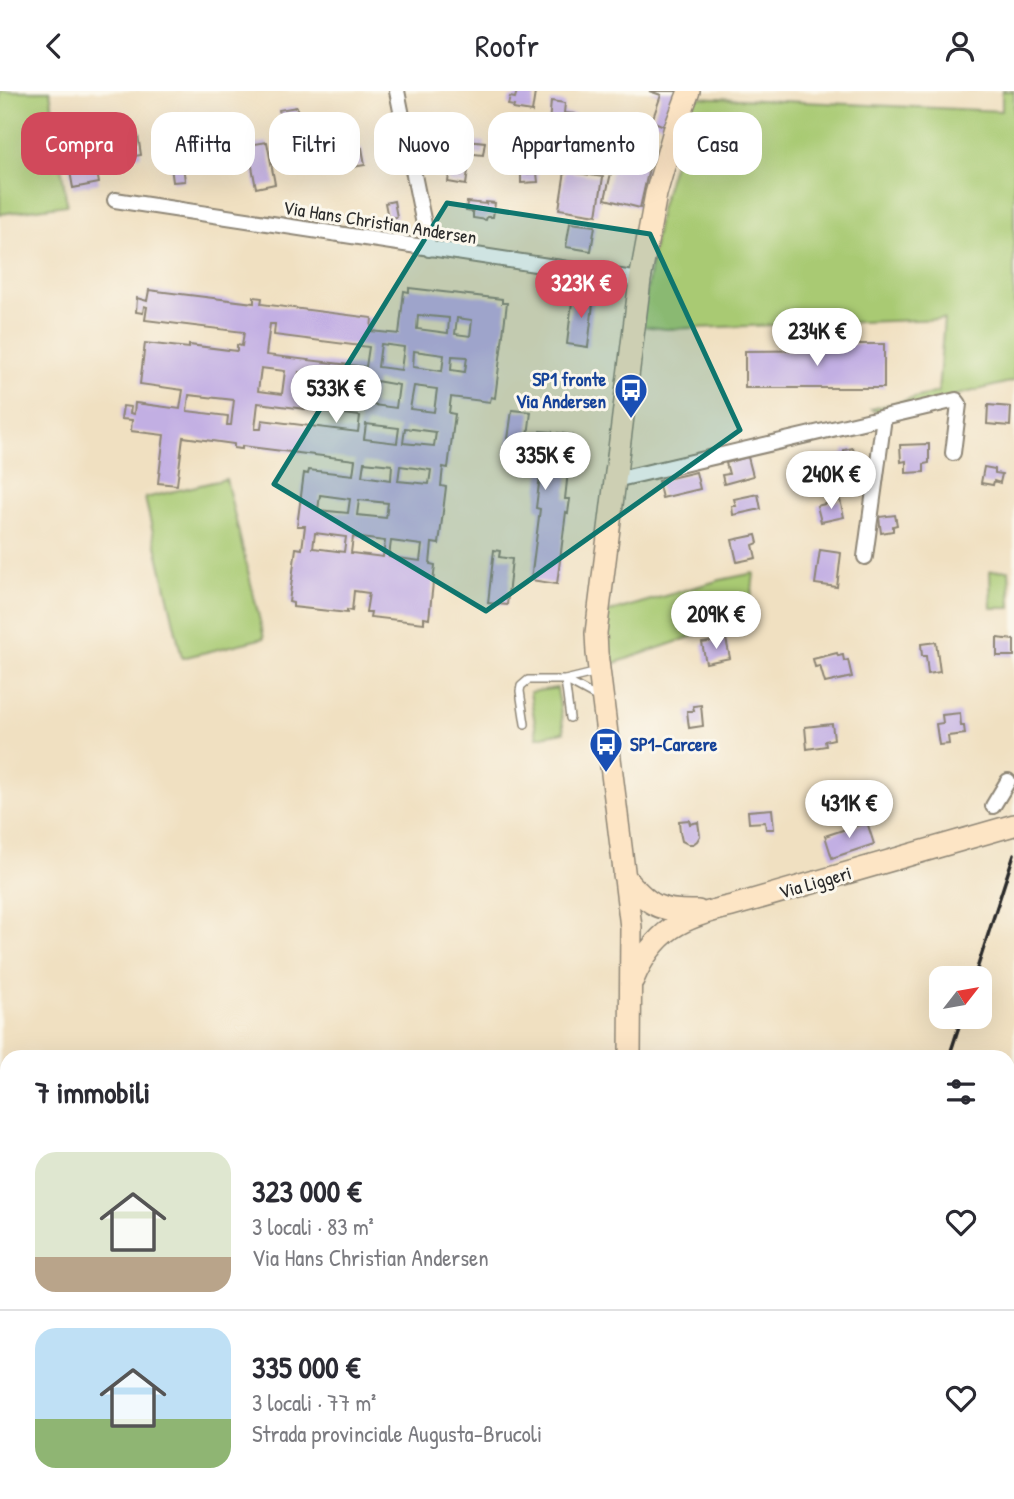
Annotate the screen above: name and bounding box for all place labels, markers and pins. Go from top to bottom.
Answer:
pin: 323K € [524,261,638,320]
pin: 234K € [760,309,874,368]
pin: 533K € [279,365,393,425]
place label: SP1 fronte Via Andersen [516,366,606,414]
bus stop icon: SP1 fronte Via Andersen [612,371,650,420]
pin: 335K € [488,433,602,492]
pin: 240K € [774,451,888,511]
pin: 209K € [659,591,773,651]
bus stop icon: SP1-Carcere [587,725,625,774]
place label: SP1-Carcere [630,731,718,757]
pin: 431K € [792,781,906,840]

